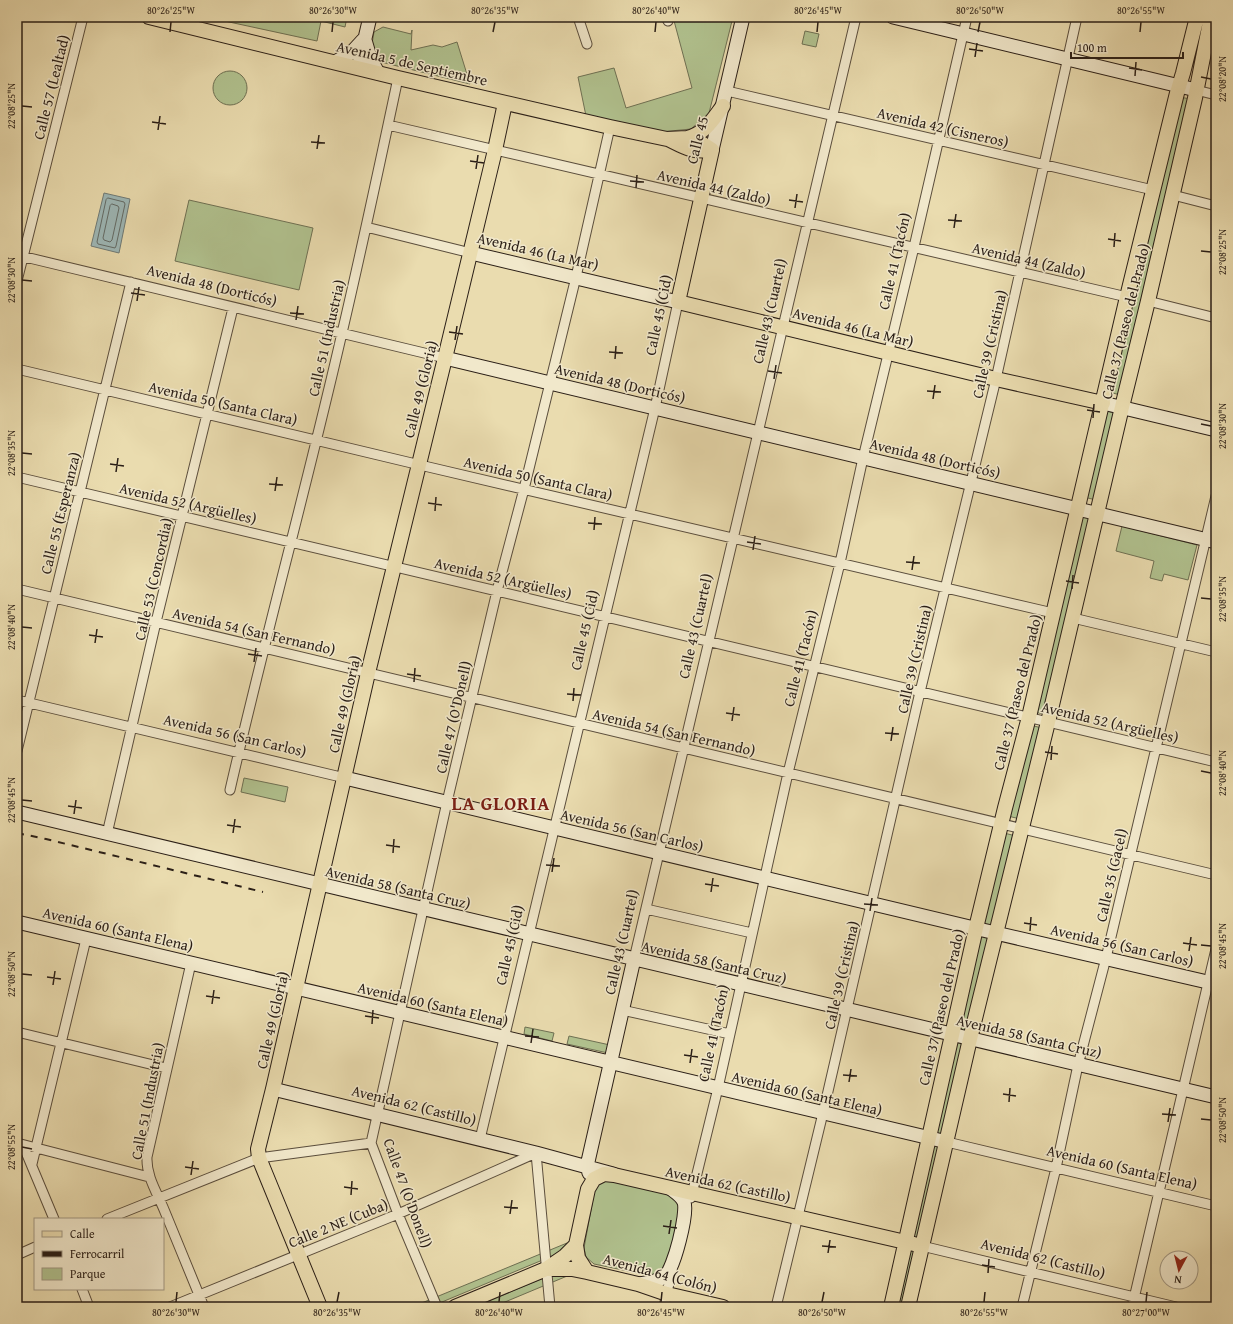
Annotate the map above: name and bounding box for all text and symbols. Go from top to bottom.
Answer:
text: 80°26'25"W [147,3,195,18]
text: 80°26'30"W [309,3,357,18]
text: 80°26'35"W [471,3,519,18]
text: 80°26'40"W [632,3,680,18]
text: 80°26'45"W [794,3,842,18]
text: 80°26'50"W [956,3,1004,18]
text: 80°26'55"W [1117,3,1165,18]
street label: Calle 57 (Lealtad) [28,32,74,142]
scale bar [1071,34,1183,60]
street label: Avenida 5 de Septiembre [334,35,490,91]
text: 100 m [1077,39,1107,56]
text: 22°08'20"N [1215,56,1230,102]
text: 22°08'25"N [4,83,19,129]
street label: Avenida 42 (Cisneros) [875,102,1011,152]
street label: Calle 45 [681,114,713,166]
street label: Avenida 44 (Zaldo) [655,164,773,210]
street label: Calle 41 (Tacón) [873,210,915,312]
street label: Avenida 46 (La Mar) [475,227,601,275]
text: 22°08'25"N [1215,229,1230,275]
street label: Avenida 44 (Zaldo) [970,237,1088,283]
street label: Calle 37 (Paseo del Prado) [1095,241,1155,401]
street label: Calle 43 (Cuartel) [747,256,791,366]
text: 22°08'30"N [4,257,19,303]
street label: Avenida 48 (Dorticós) [145,259,279,311]
street label: Calle 45 (Cid) [639,273,677,357]
street label: Calle 51 (Industria) [302,278,350,398]
street label: Calle 39 (Cristina) [966,288,1012,400]
street label: Avenida 46 (La Mar) [790,302,916,352]
street label: Calle 49 (Gloria) [398,338,442,440]
street label: Avenida 48 (Dorticós) [553,358,687,408]
street label: Avenida 50 (Santa Clara) [147,376,299,430]
text: 22°08'30"N [1215,403,1230,449]
text: 22°08'35"N [4,430,19,476]
street label: Avenida 48 (Dorticós) [868,433,1002,483]
street label: Calle 55 (Esperanza) [35,450,85,576]
street label: Avenida 50 (Santa Clara) [462,451,614,505]
street label: Avenida 52 (Argüelles) [117,477,259,529]
street label: Calle 53 (Concordia) [129,516,177,642]
street label: Avenida 52 (Argüelles) [432,552,574,604]
street label: Calle 43 (Cuartel) [673,571,717,681]
text: 22°08'35"N [1215,576,1230,622]
street label: Calle 45 (Cid) [565,588,603,672]
street label: Avenida 54 (San Fernando) [170,602,338,660]
street label: Calle 39 (Cristina) [891,603,937,715]
text: 22°08'40"N [4,604,19,650]
street label: Calle 41 (Tacón) [778,607,822,709]
street label: Calle 37 (Paseo del Prado) [987,612,1047,772]
street label: Calle 49 (Gloria) [323,653,365,755]
street label: Calle 47 (O'Donell) [430,659,476,775]
street label: Avenida 52 (Argüelles) [1039,696,1181,748]
street label: Avenida 54 (San Fernando) [590,703,758,761]
street label: Avenida 56 (San Carlos) [161,708,309,762]
text: 22°08'40"N [1215,750,1230,796]
text: 22°08'45"N [4,777,19,823]
district label: LA GLORIA [452,789,550,817]
street label: Avenida 56 (San Carlos) [558,803,706,857]
street label: Calle 35 (Gacel) [1090,826,1132,924]
street label: Avenida 58 (Santa Cruz) [323,860,473,914]
street label: Calle 43 (Cuartel) [599,887,643,997]
street label: Avenida 60 (Santa Elena) [41,901,195,957]
street label: Calle 45 (Cid) [490,903,528,987]
street label: Avenida 56 (San Carlos) [1048,918,1196,972]
street label: Calle 39 (Cristina) [818,919,864,1031]
text: 22°08'45"N [1215,923,1230,969]
street label: Calle 37 (Paseo del Prado) [913,927,969,1087]
street label: Avenida 58 (Santa Cruz) [639,935,789,989]
text: 22°08'50"N [4,951,19,997]
street label: Calle 49 (Gloria) [251,969,293,1071]
street label: Avenida 60 (Santa Elena) [356,976,510,1032]
street label: Calle 41 (Tacón) [692,982,734,1084]
street label: Avenida 58 (Santa Cruz) [954,1009,1104,1063]
street label: Calle 51 (Industria) [125,1040,169,1162]
street label: Avenida 60 (Santa Elena) [730,1065,884,1121]
street label: Avenida 62 (Castillo) [349,1079,479,1131]
text: 22°08'50"N [1215,1097,1230,1143]
text: 22°08'55"N [4,1124,19,1170]
street label: Calle 47 (O'Donell) [378,1135,438,1251]
street label: Avenida 60 (Santa Elena) [1045,1139,1199,1195]
street label: Avenida 62 (Castillo) [663,1160,793,1208]
street label: Calle 2 NE (Cuba) [285,1193,391,1253]
legend [34,1218,164,1290]
text: Calle [70,1225,95,1242]
street label: Avenida 62 (Castillo) [978,1232,1108,1284]
text: Ferrocarril [70,1245,125,1262]
street label: Avenida 64 (Colón) [601,1248,719,1298]
north arrow [1159,1250,1199,1290]
text: Parque [70,1265,106,1282]
text: N [1173,1271,1182,1288]
text: 80°26'30"W [152,1305,200,1320]
text: 80°26'35"W [313,1305,361,1320]
text: 80°26'40"W [475,1305,523,1320]
text: 80°26'45"W [637,1305,685,1320]
text: 80°26'50"W [798,1305,846,1320]
text: 80°26'55"W [960,1305,1008,1320]
text: 80°27'00"W [1122,1305,1170,1320]

